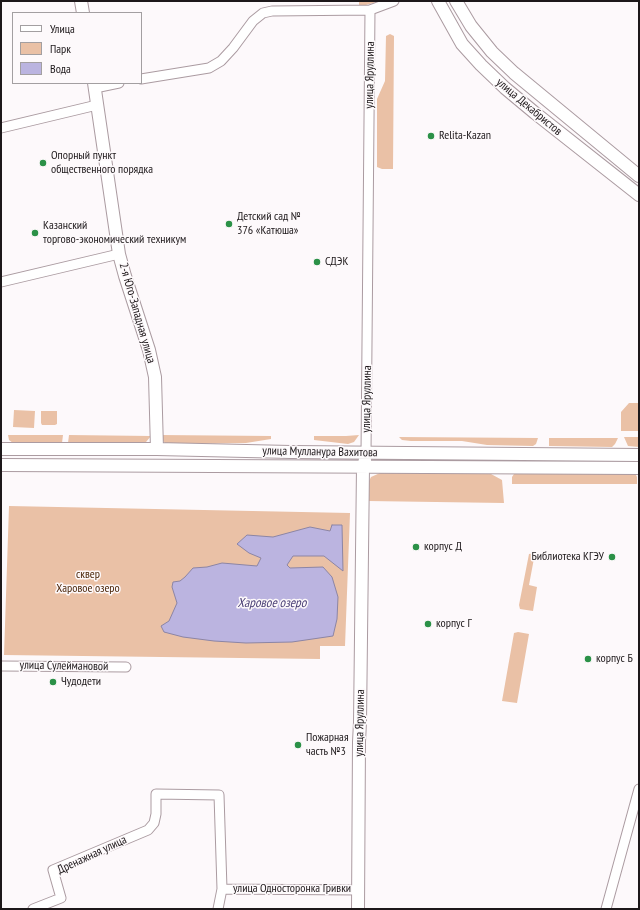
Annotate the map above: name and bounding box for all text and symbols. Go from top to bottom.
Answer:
legend [12,12,142,84]
text: Улица [50,21,75,36]
text: Парк [50,41,71,56]
street label: улица Яруллина [362,41,378,109]
text: Вода [50,61,71,76]
street label: улица Декабристов [493,75,565,139]
place label: Relita-Kazan [439,129,491,143]
marker: Relita-Kazan [426,131,436,141]
place label: Опорный пункт общественного порядка [51,149,153,177]
marker: Опорный пункт общественного порядка [38,158,48,168]
place label: Детский сад № 376 «Катюша» [237,210,301,238]
place label: Казанский торгово-экономический техникум [43,219,186,247]
marker: Детский сад № 376 «Катюша» [224,219,234,229]
marker: Казанский торгово-экономический техникум [30,228,40,238]
place label: СДЭК [325,255,348,269]
marker: СДЭК [312,257,322,267]
street label: 2-я Юго-Западная улица [116,261,158,365]
street label: улица Яруллина [359,365,375,433]
street label: улица Мулланура Вахитова [262,444,378,460]
place label: корпус Д [424,540,462,554]
marker: корпус Д [411,542,421,552]
place label: Библиотека КГЭУ [531,550,604,564]
marker: Библиотека КГЭУ [607,552,617,562]
park label: сквер Харовое озеро [56,568,120,596]
water label: Харовое озеро [238,595,306,611]
place label: корпус Г [436,617,472,631]
marker: корпус Г [423,619,433,629]
place label: корпус Б [596,652,633,666]
marker: корпус Б [583,654,593,664]
street label: улица Сулеймановой [20,658,108,674]
place label: Чудодети [61,675,101,689]
marker: Чудодети [48,677,58,687]
street label: улица Яруллина [352,689,368,757]
place label: Пожарная часть №3 [306,731,349,759]
marker: Пожарная часть №3 [293,740,303,750]
street label: Дренажная улица [55,833,129,877]
street label: улица Односторонка Гривки [233,882,351,896]

